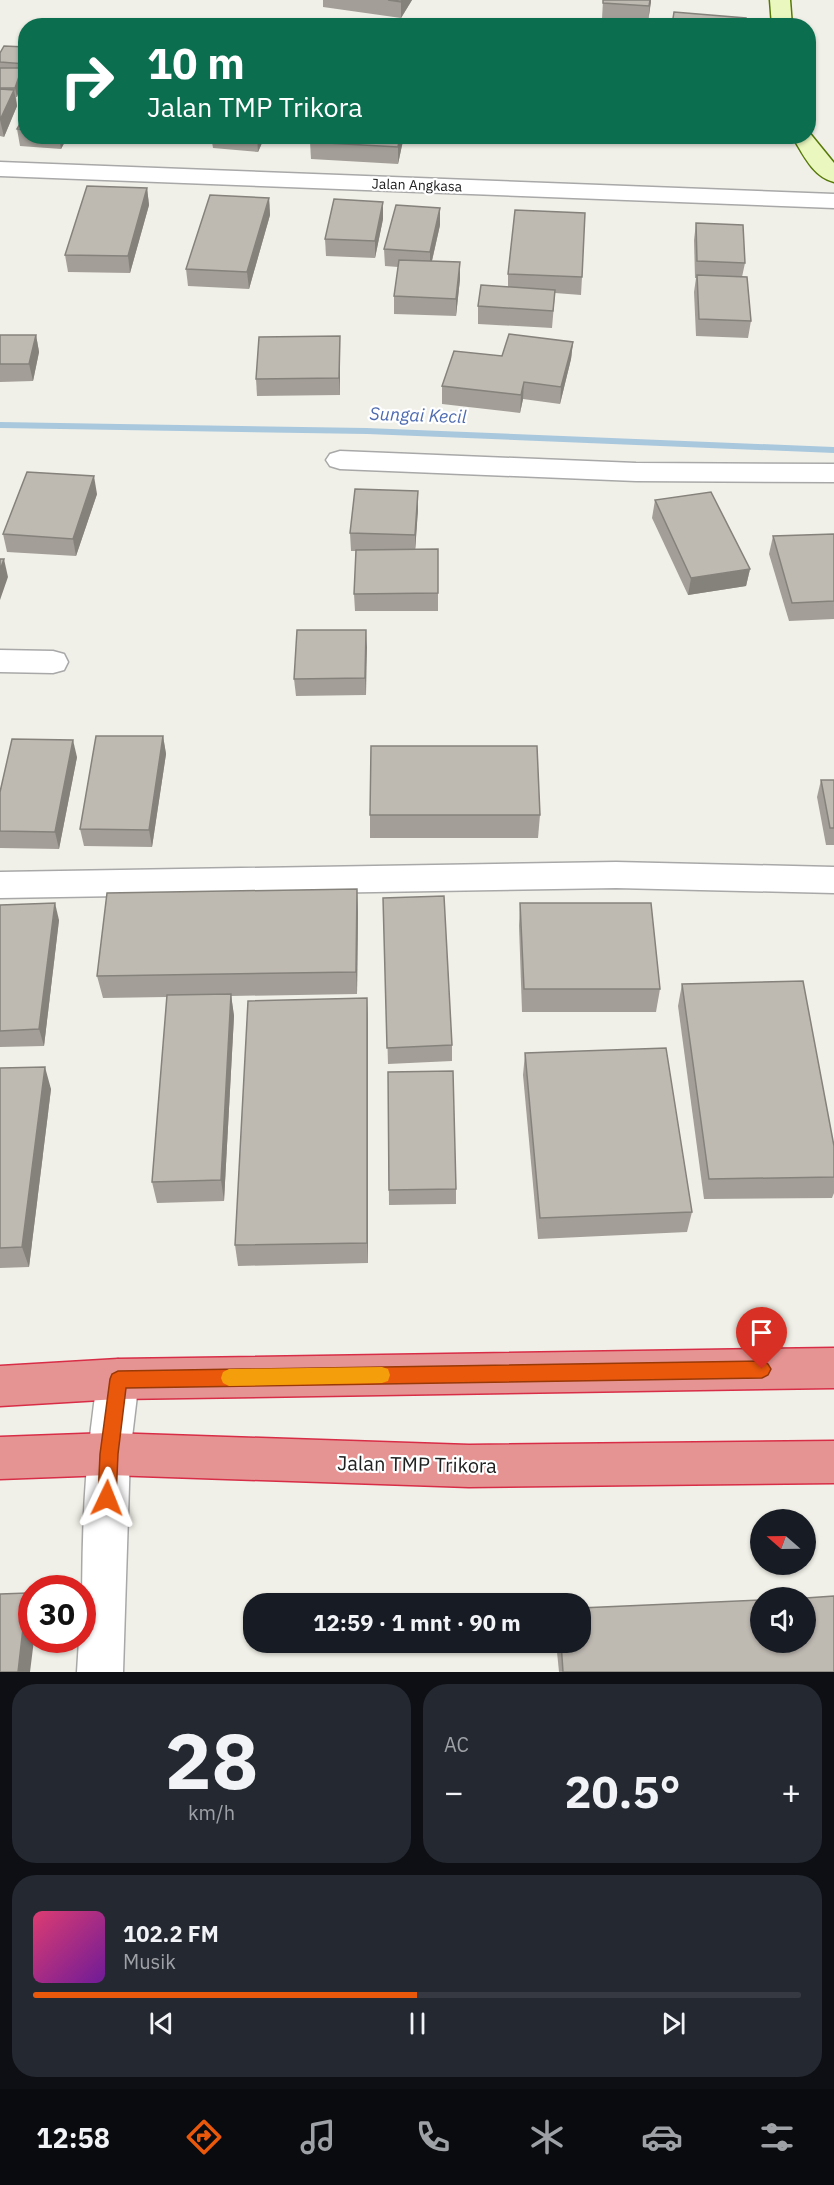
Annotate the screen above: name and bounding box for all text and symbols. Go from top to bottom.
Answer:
text: 10 m [147,36,245,91]
icon: right [48,42,126,120]
text: Jalan TMP Trikora [147,89,363,124]
street label: Jalan Angkasa [371,174,463,196]
water label: Sungai Kecil [369,402,467,428]
pin [736,1307,787,1369]
icon: arrive [745,1316,778,1349]
street label: Jalan TMP Trikora [337,1449,497,1479]
position arrow [75,1466,139,1530]
north arrow [750,1509,816,1575]
map controls [750,1509,816,1653]
speed limit sign: 30 [18,1575,96,1653]
button: sound [750,1587,816,1653]
text: 12:59 · 1 mnt · 90 m [313,1608,521,1637]
text: 28 [165,1709,258,1810]
text: AC [444,1731,469,1758]
text: 20.5° [564,1762,681,1820]
text: − [444,1770,464,1813]
text: + [781,1770,801,1813]
text: km/h [188,1799,235,1826]
text: 102.2 FM [123,1919,219,1948]
text: Musik [123,1948,176,1975]
icon: previous [145,2007,178,2040]
icon: pause [401,2007,434,2040]
icon: next [657,2007,690,2040]
icon: directions [183,2116,225,2158]
icon: music [297,2116,339,2158]
icon: phone [412,2116,454,2158]
icon: climate [526,2116,568,2158]
icon: car [641,2116,683,2158]
icon: filters [756,2116,798,2158]
text: 12:58 [36,2120,110,2155]

